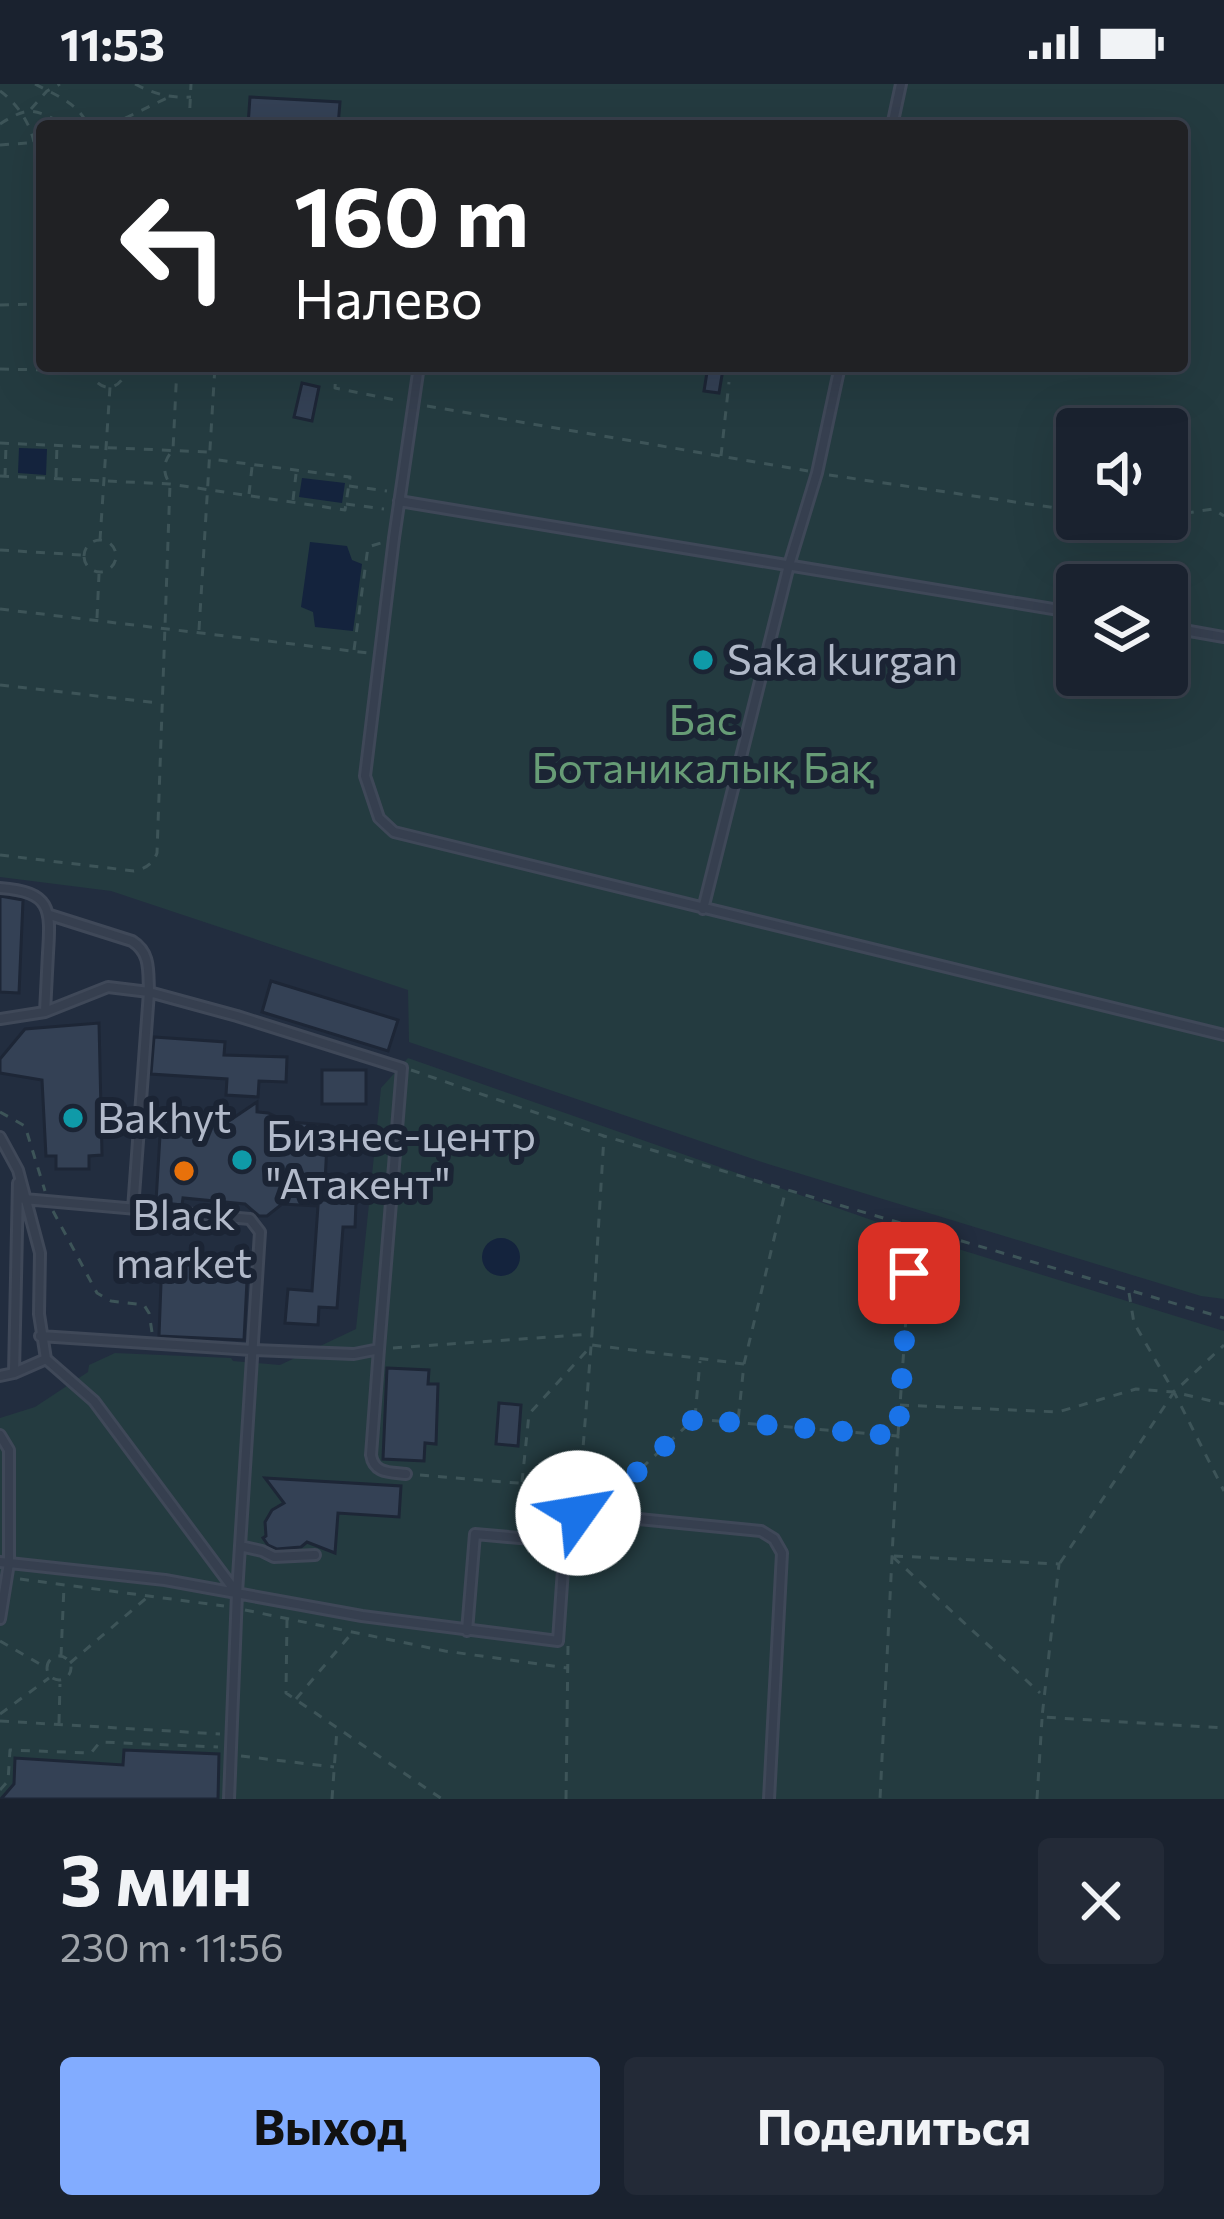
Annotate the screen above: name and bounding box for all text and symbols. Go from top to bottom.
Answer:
text: 11:53 [60,15,165,70]
text: 160 m [294,162,529,264]
icon: left [96,168,252,324]
text: Налево [294,264,483,330]
map controls [1056,408,1188,696]
button: sound [1056,408,1188,540]
button: layers [1056,564,1188,696]
place label: Saka kurgan [727,632,958,684]
marker: Saka kurgan [690,647,716,673]
park label: Бас Ботаникалық Бақ [531,692,875,792]
place label: Bakhyt [97,1090,231,1142]
marker: Bakhyt [60,1105,86,1131]
place label: Бизнес-центр "Атакент" [266,1108,536,1208]
marker: Бизнес-центр "Атакент" [229,1147,255,1173]
marker: Black market [171,1158,197,1184]
place label: Black market [116,1187,252,1287]
pin [858,1222,960,1324]
icon: arrive [876,1240,942,1306]
position arrow [515,1450,641,1576]
text: 3 мин [60,1833,253,1921]
button: close [1038,1838,1164,1964]
text: 230 m · 11:56 [60,1922,284,1970]
button: Выход [60,2057,600,2195]
button: Поделиться [624,2057,1164,2195]

